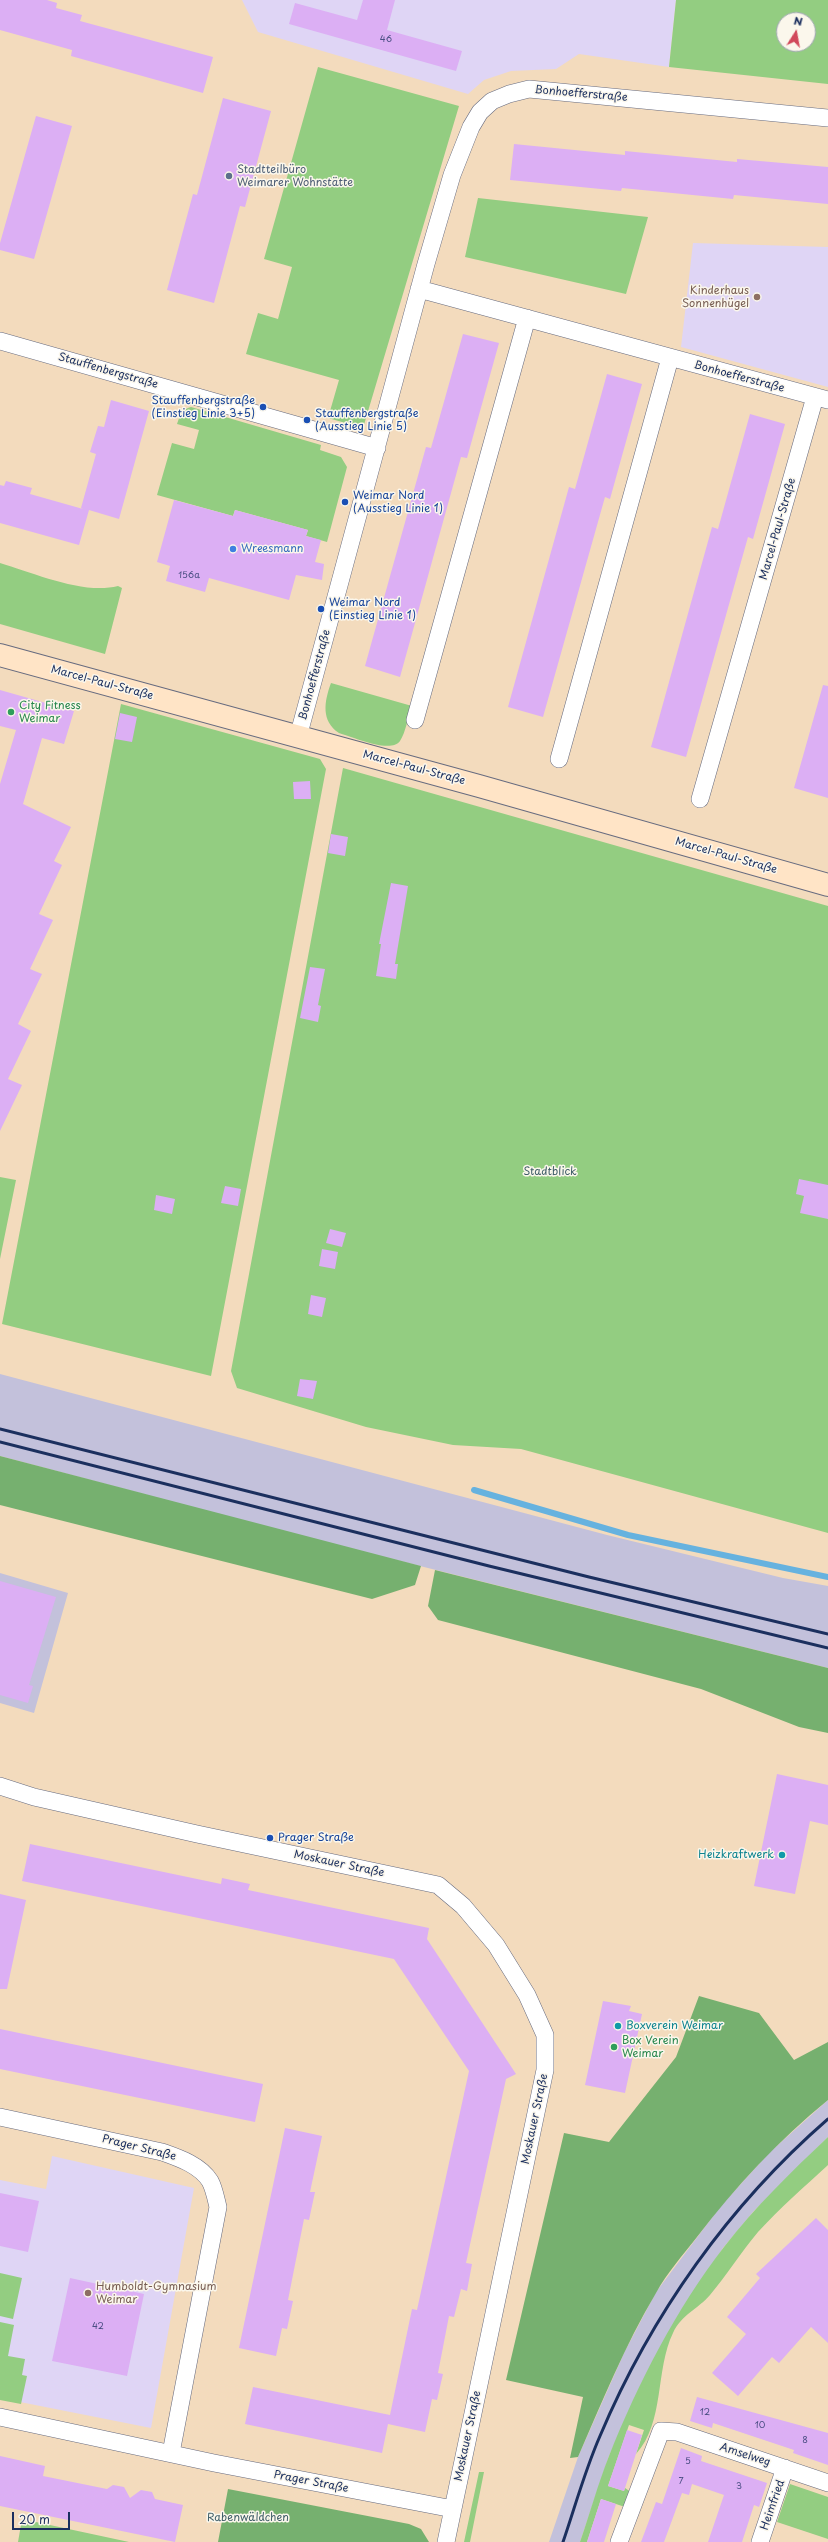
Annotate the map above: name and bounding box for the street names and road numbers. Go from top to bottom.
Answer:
street label: Bonhoefferstraße [534,83,628,105]
street label: Stauffenbergstraße [56,350,160,392]
street label: Bonhoefferstraße [692,359,786,395]
street label: Marcel-Paul-Straße [757,476,799,582]
street label: Bonhoefferstraße [297,628,333,722]
street label: Marcel-Paul-Straße [49,663,155,703]
street label: Marcel-Paul-Straße [361,748,467,788]
street label: Marcel-Paul-Straße [673,835,779,877]
street label: Moskauer Straße [293,1848,385,1880]
street label: Moskauer Straße [519,2073,551,2165]
street label: Prager Straße [101,2132,177,2164]
street label: Moskauer Straße [452,2390,484,2482]
street label: Amselweg [718,2441,772,2469]
street label: Prager Straße [272,2468,350,2496]
street label: Heimfried [758,2478,788,2532]

